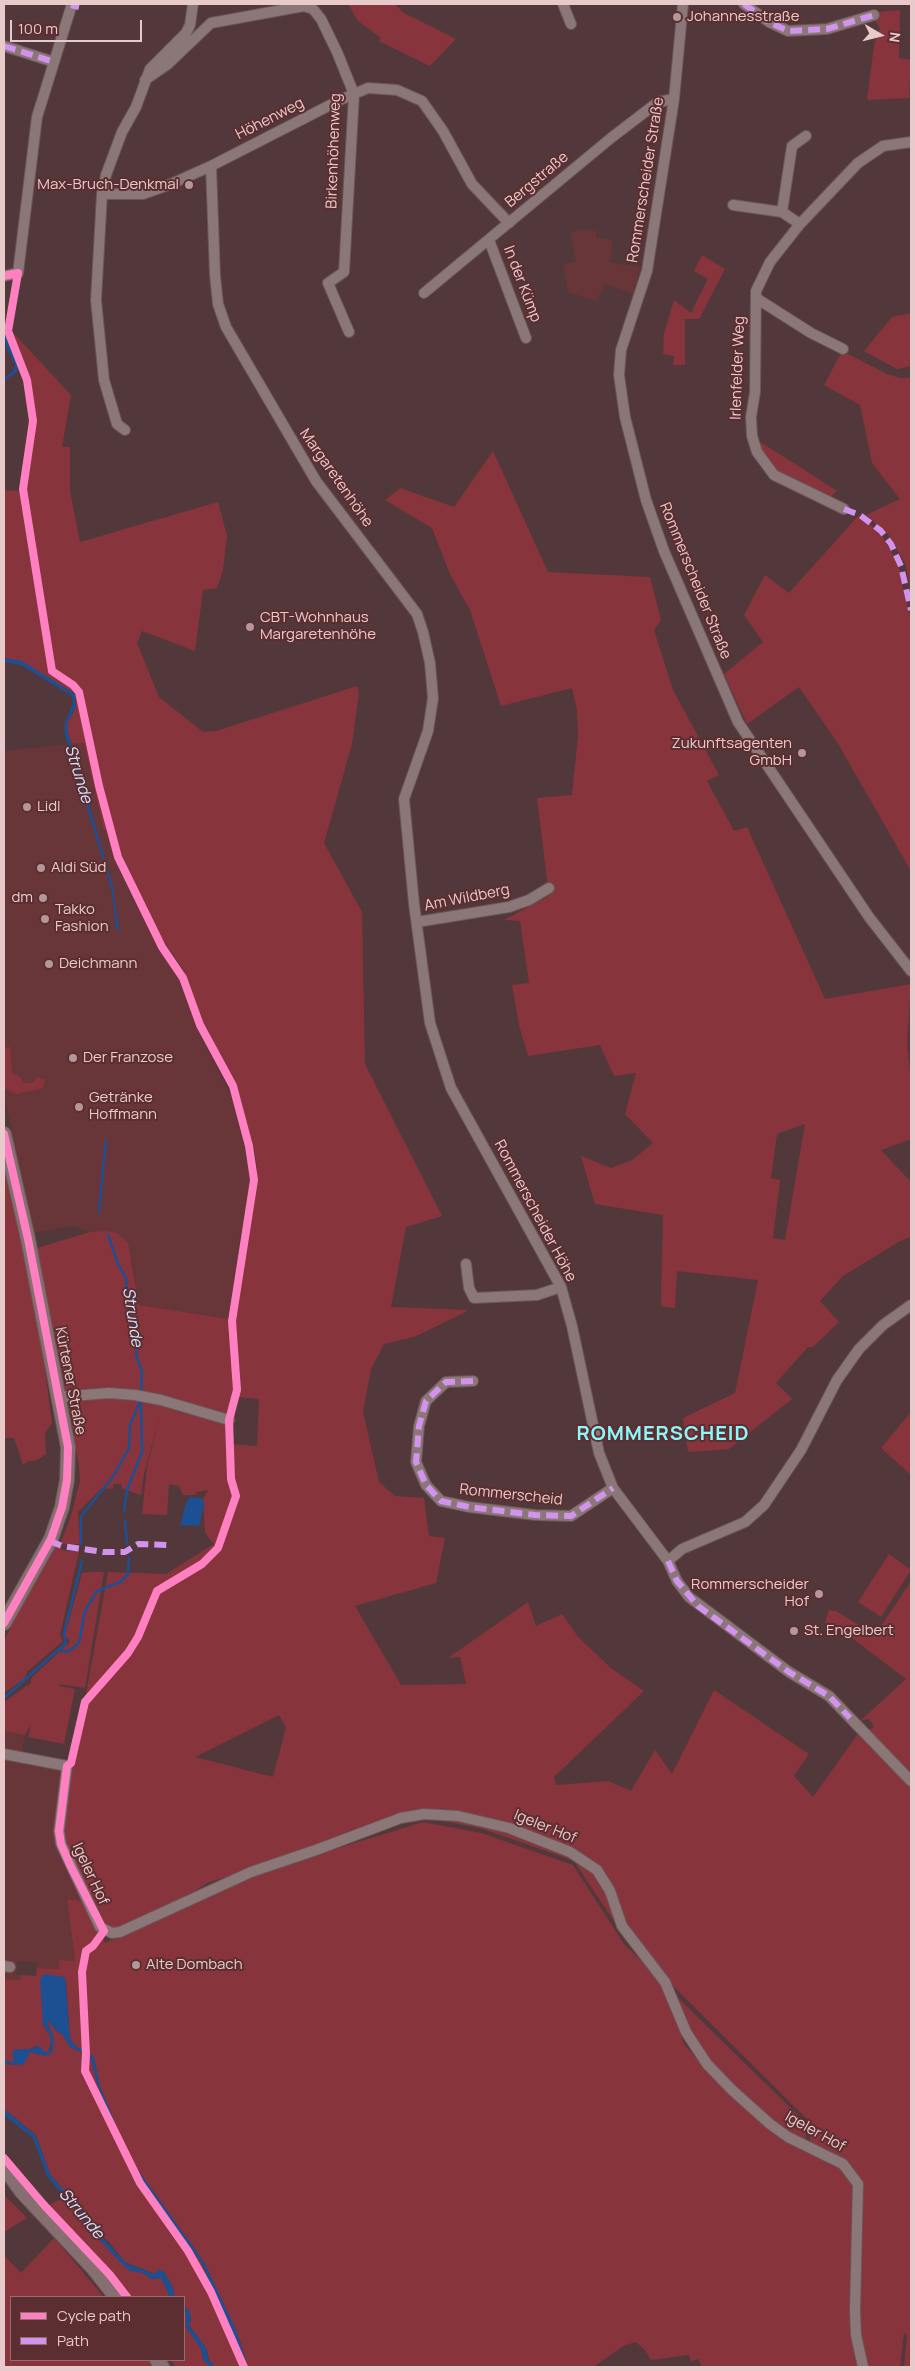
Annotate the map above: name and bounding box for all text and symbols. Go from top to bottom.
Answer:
place label: Johannesstraße [687,8,800,26]
scale bar [12,10,145,42]
north arrow [855,10,905,60]
marker: Johannesstraße [671,11,683,23]
text: 100 m [18,18,58,39]
text: N [885,31,905,43]
street label: Birkenhöhenweg [323,93,345,209]
street label: Höhenweg [233,94,307,144]
street label: Rommerscheider Straße [624,96,668,264]
street label: Bergstraße [502,148,572,212]
place label: Max-Bruch-Denkmal [37,176,179,194]
marker: Max-Bruch-Denkmal [183,179,195,191]
street label: In der Kümp [499,243,545,325]
street label: Irlenfelder Weg [727,316,749,420]
street label: Margaretenhöhe [295,425,377,531]
street label: Rommerscheider Straße [655,500,735,662]
place label: CBT-Wohnhaus Margaretenhöhe [260,609,376,644]
marker: CBT-Wohnhaus Margaretenhöhe [244,621,256,633]
place label: Zukunftsagenten GmbH [672,735,792,770]
water label: Strunde [60,743,96,805]
marker: Zukunftsagenten GmbH [796,747,808,759]
place label: Lidl [37,798,61,816]
marker: Lidl [21,801,33,813]
place label: Aldi Süd [51,859,106,877]
marker: Aldi Süd [35,862,47,874]
street label: Am Wildberg [423,881,511,915]
place label: dm [11,889,33,907]
marker: dm [37,892,49,904]
place label: Takko Fashion [55,901,109,936]
marker: Takko Fashion [39,913,51,925]
place label: Deichmann [59,955,137,973]
marker: Deichmann [43,958,55,970]
place label: Der Franzose [83,1049,173,1067]
marker: Der Franzose [67,1052,79,1064]
place label: Getränke Hoffmann [89,1089,157,1124]
marker: Getränke Hoffmann [73,1101,85,1113]
street label: Rommerscheider Höhe [490,1137,580,1285]
water label: Strunde [118,1286,146,1348]
street label: Kürtener Straße [51,1326,89,1436]
district label: ROMMERSCHEID [575,1422,751,1446]
street label: Rommerscheid [458,1481,564,1509]
place label: Rommerscheider Hof [691,1576,809,1611]
marker: Rommerscheider Hof [813,1588,825,1600]
place label: St. Engelbert [804,1622,894,1640]
marker: St. Engelbert [788,1625,800,1637]
street label: Igeler Hof [511,1806,579,1848]
street label: Igeler Hof [68,1840,112,1908]
place label: Alte Dombach [146,1956,243,1974]
marker: Alte Dombach [130,1959,142,1971]
street label: Igeler Hof [782,2108,848,2156]
water label: Strunde [54,2185,108,2243]
legend [10,2296,185,2361]
text: Cycle path [57,2305,131,2326]
text: Path [57,2330,89,2351]

